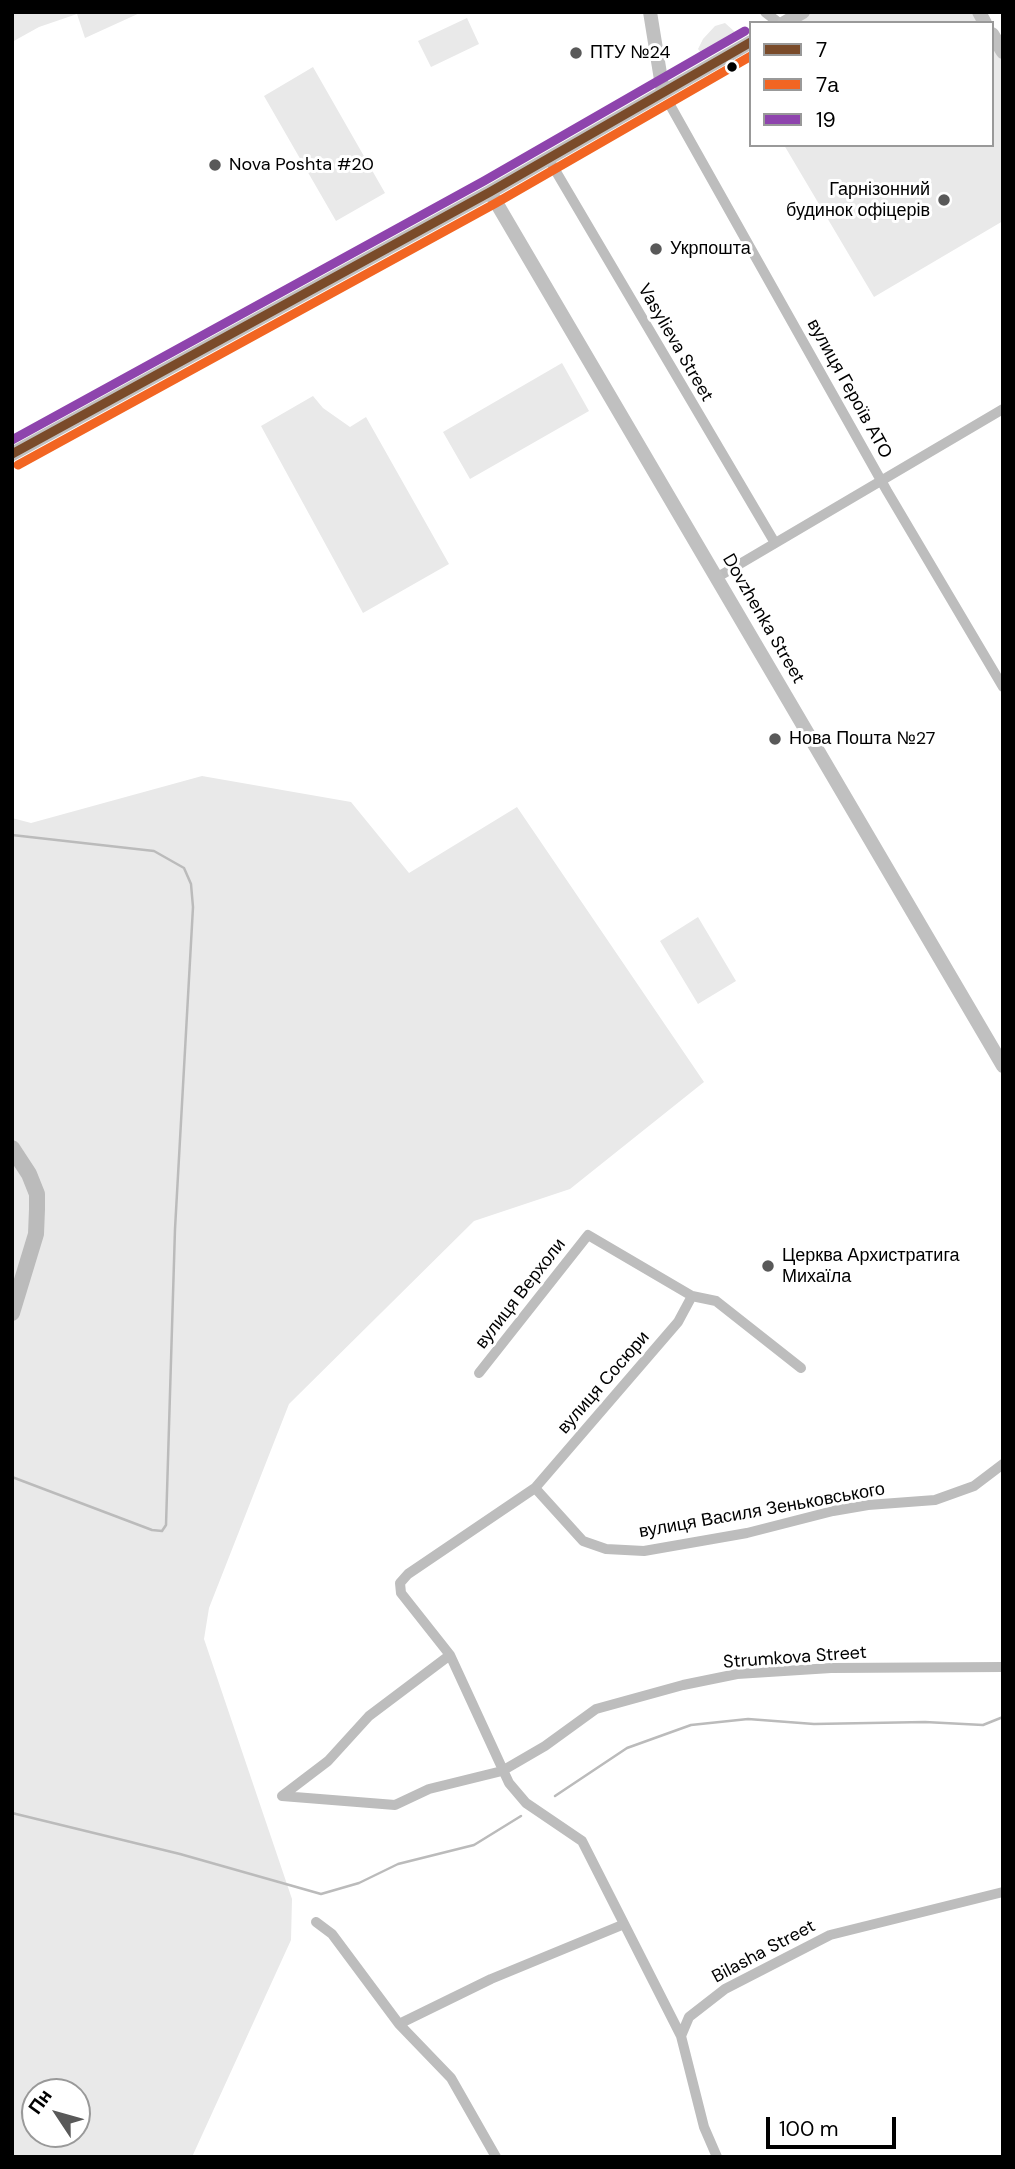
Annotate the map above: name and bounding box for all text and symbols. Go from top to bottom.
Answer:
legend [749,21,994,147]
text: 7 [816,36,827,64]
place label: ПТУ №24 [590,42,670,64]
marker: ПТУ №24 [568,45,584,61]
unlabelled marker [725,60,739,74]
text: 7а [816,71,839,99]
text: 19 [816,106,836,134]
place label: Nova Poshta #20 [229,154,374,176]
marker: Nova Poshta #20 [207,157,223,173]
place label: Гарнізонний будинок офіцерів [786,179,930,222]
marker: Гарнізонний будинок офіцерів [936,192,952,208]
place label: Укрпошта [670,238,751,260]
marker: Укрпошта [648,241,664,257]
street label: Vasylieva Street [633,280,717,406]
street label: вулиця Героїв АТО [802,316,896,462]
street label: Dovzhenka Street [717,550,809,688]
place label: Нова Пошта №27 [789,728,935,750]
marker: Нова Пошта №27 [767,731,783,747]
street label: вулиця Верхоли [471,1235,571,1353]
place label: Церква Архистратига Михаїла [782,1245,960,1288]
marker: Церква Архистратига Михаїла [760,1258,776,1274]
street label: вулиця Сосюри [554,1327,654,1439]
street label: вулиця Василя Зеньковського [637,1479,887,1543]
street label: Strumkova Street [723,1642,867,1674]
street label: Bilasha Street [709,1916,819,1988]
north arrow [21,2078,91,2148]
text: Пн [23,2084,58,2119]
scale bar [770,2102,900,2146]
text: 100 m [779,2115,839,2143]

